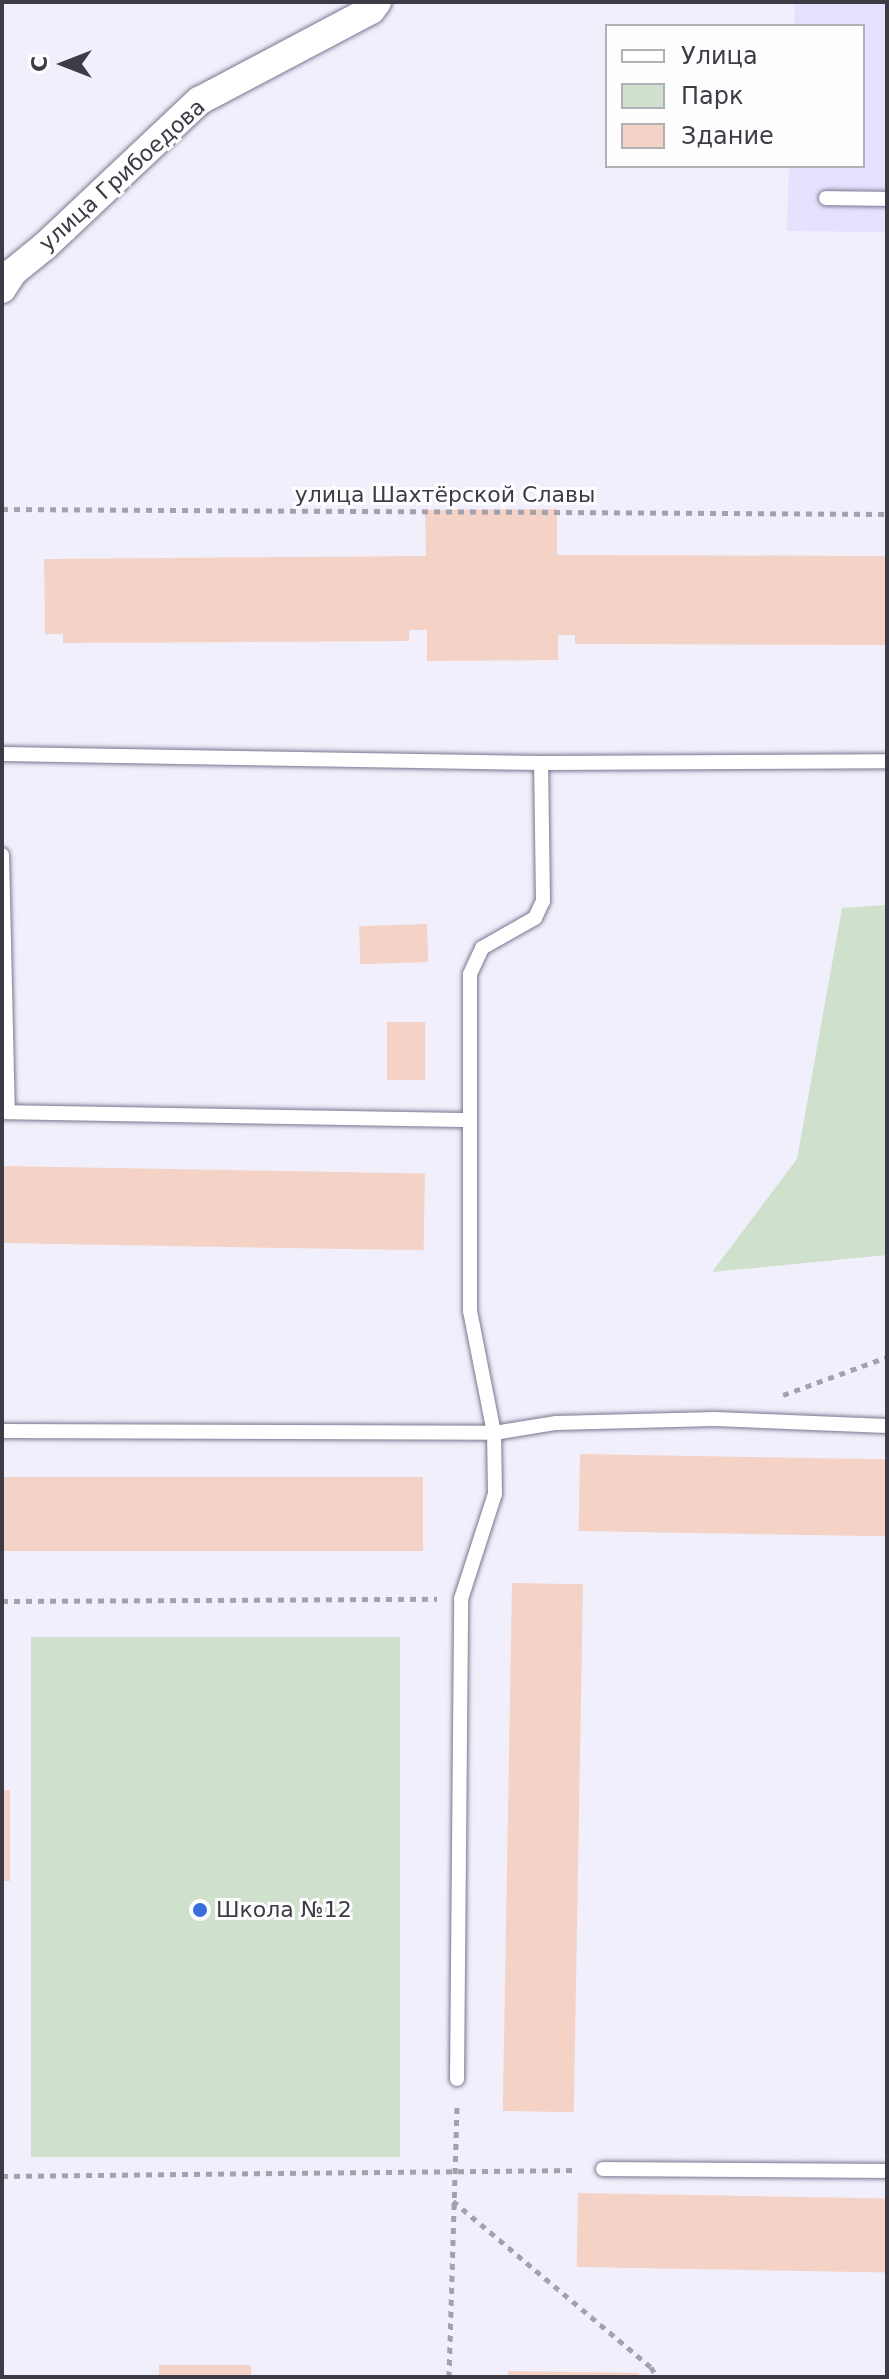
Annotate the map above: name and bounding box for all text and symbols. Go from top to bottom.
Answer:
north arrow [24,24,104,104]
legend [605,24,865,168]
text: Улица [681,42,758,70]
text: С [27,56,52,72]
text: Парк [681,82,743,110]
street label: улица Грибоедова [34,94,210,256]
text: Здание [681,122,774,150]
street label: улица Шахтёрской Славы [295,482,595,508]
place label: Школа №12 [216,1897,352,1923]
marker: Школа №12 [191,1901,209,1919]

